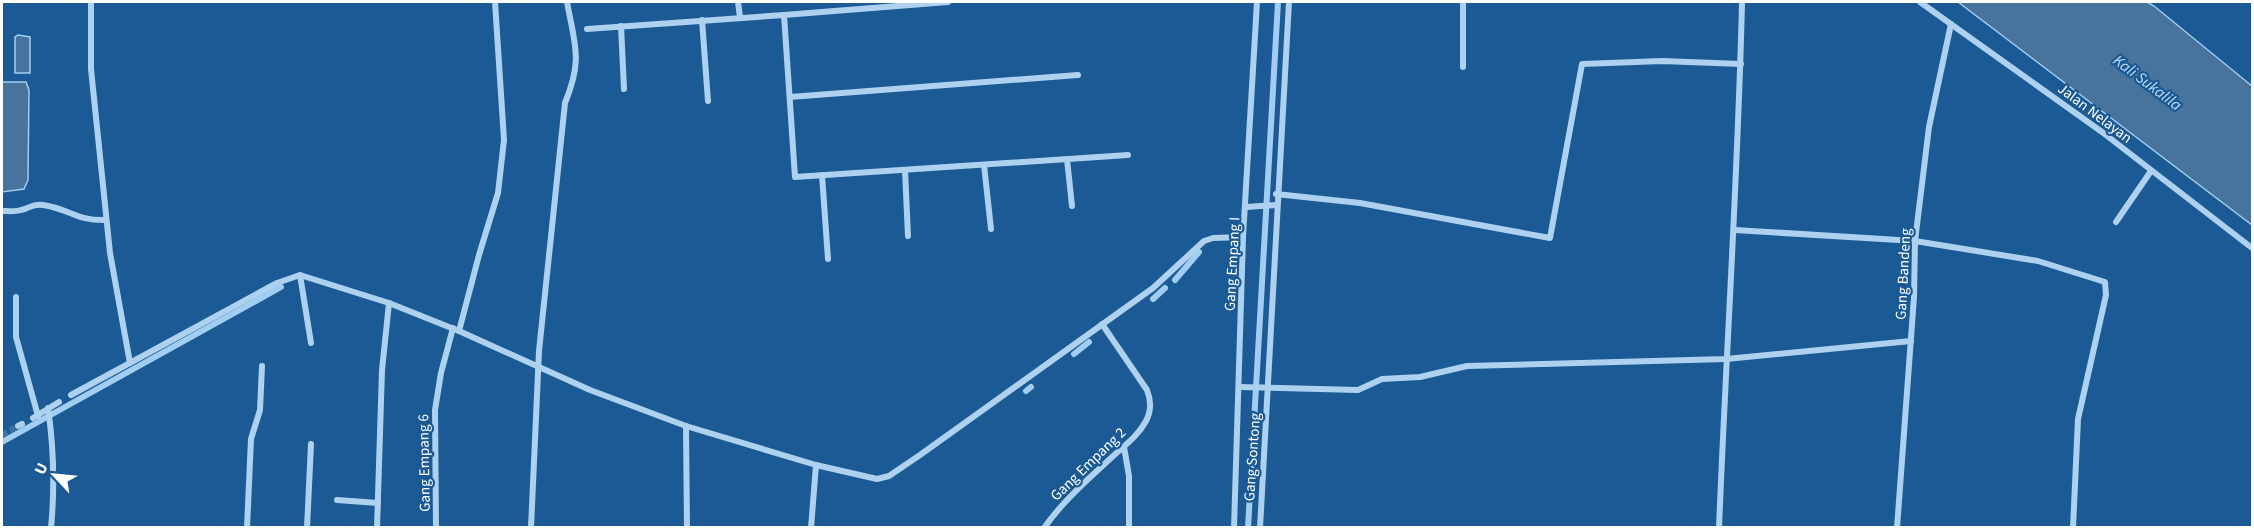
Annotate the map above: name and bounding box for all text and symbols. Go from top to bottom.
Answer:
water label: Kali Sukalila [2108,50,2187,116]
street label: Jalan Nelayan [2053,78,2136,148]
street label: Gang Empang I [1220,216,1245,312]
street label: Gang Bandeng [1891,227,1916,320]
street label: Gang Sontong [1239,412,1266,502]
street label: Gang Empang 6 [413,414,436,512]
street label: Gang Empang 2 [1046,423,1131,506]
north arrow [24,445,84,505]
text: U [29,459,54,478]

